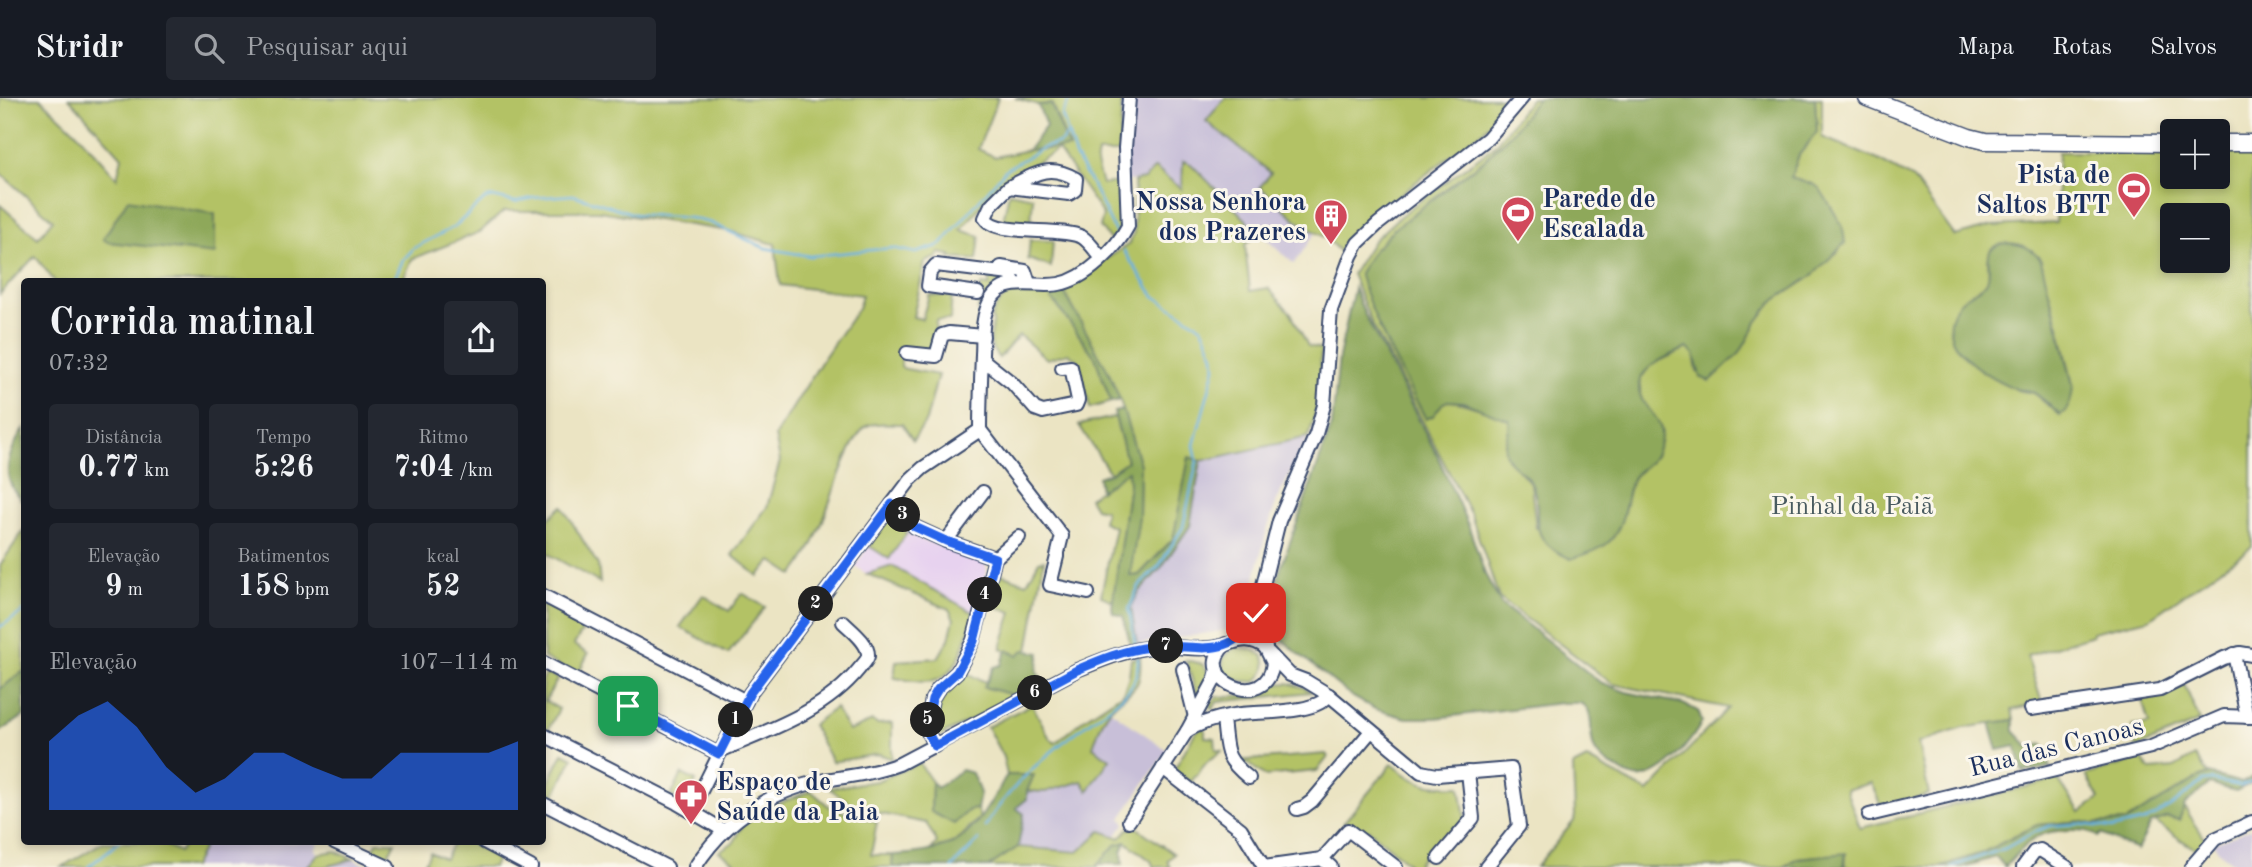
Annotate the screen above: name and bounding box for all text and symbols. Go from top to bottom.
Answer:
search box [166,17,656,80]
icon: search [190,29,228,67]
text: Stridr [35,32,124,65]
text: Pesquisar aqui [246,35,408,61]
text: Mapa [1958,36,2014,60]
text: Rotas [2052,36,2112,60]
text: Salvos [2150,36,2217,60]
map controls [2160,119,2230,273]
button: + [2160,119,2230,189]
place label: Pista de Saltos BTT [1976,163,2110,219]
sports icon: Pista de Saltos BTT [2115,170,2153,219]
place label: Parede de Escalada [1542,187,1656,243]
place label: Nossa Senhora dos Prazeres [1135,190,1306,246]
sports icon: Parede de Escalada [1499,194,1537,243]
building icon: Nossa Senhora dos Prazeres [1312,197,1350,246]
button: − [2160,203,2230,273]
button: share [444,301,518,375]
text: Corrida matinal [49,305,315,343]
text: 07:32 [49,352,109,375]
text: Distância [85,429,162,448]
text: Tempo [256,429,311,448]
text: Ritmo [418,429,468,448]
text: 0.77 [78,453,139,483]
text: 5:26 [253,453,314,483]
text: 7:04 [393,453,454,483]
text: km [139,462,169,481]
text: /km [454,462,493,481]
park label: Pinhal da Paiã [1771,494,1934,520]
pin: 3 [886,498,920,532]
text: 3 [897,505,908,524]
text: Elevação [87,548,160,567]
text: Batimentos [237,548,330,567]
text: kcal [427,548,460,567]
text: 9 [105,572,122,602]
text: 158 [237,572,290,602]
text: 52 [426,572,461,602]
pin: 4 [968,578,1002,612]
text: m [122,581,143,600]
text: bpm [290,581,330,600]
pin [1226,583,1286,643]
text: 4 [979,585,990,604]
pin: 2 [798,587,834,622]
text: 2 [810,594,821,613]
icon: check [1237,594,1275,632]
pin: 7 [1148,628,1184,664]
text: 7 [1160,636,1171,655]
text: Elevação [49,651,137,674]
text: 107–114 m [399,651,518,674]
pin [598,676,658,736]
pin: 6 [1018,676,1052,710]
text: 6 [1029,683,1040,702]
icon: arrive [609,687,647,725]
pin: 1 [718,702,754,738]
pin: 5 [911,702,946,738]
text: 1 [730,710,741,729]
text: 5 [922,710,933,729]
street label: Rua das Canoas [1967,714,2146,782]
place label: Espaço de Saúde da Paia [716,770,879,826]
pharmacy icon: Espaço de Saúde da Paia [672,777,710,826]

